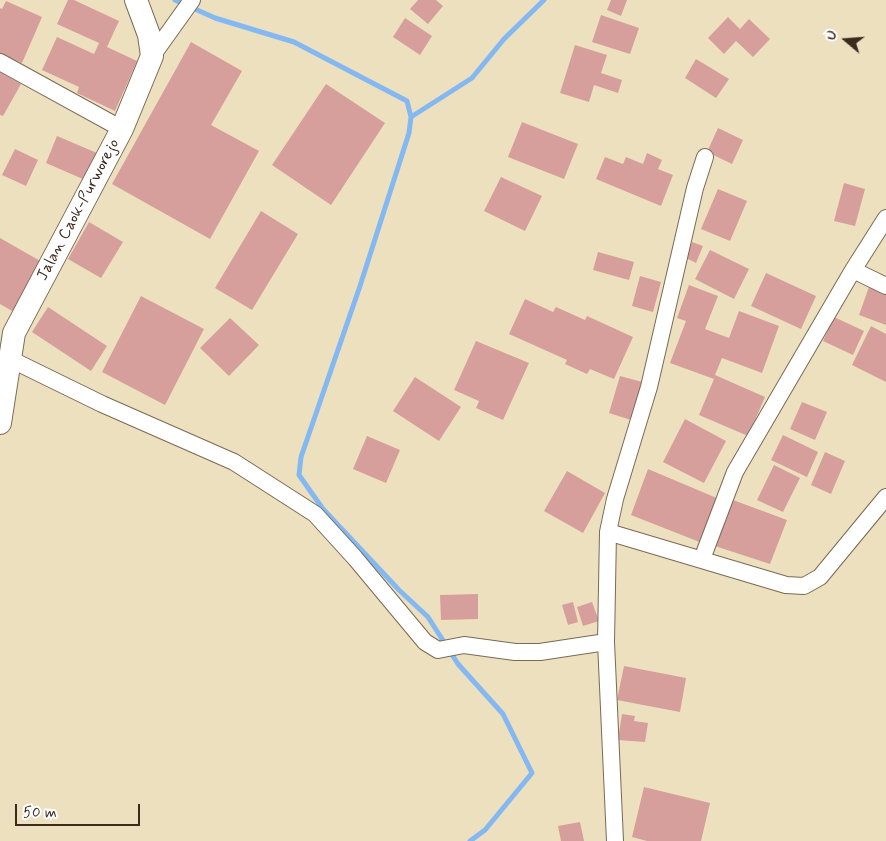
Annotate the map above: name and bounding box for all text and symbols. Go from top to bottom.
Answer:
north arrow [821,15,871,65]
text: U [822,28,842,42]
street label: Jalan Caok-Purworejo [33,136,125,284]
scale bar [18,794,142,826]
text: 50 m [23,803,57,823]

